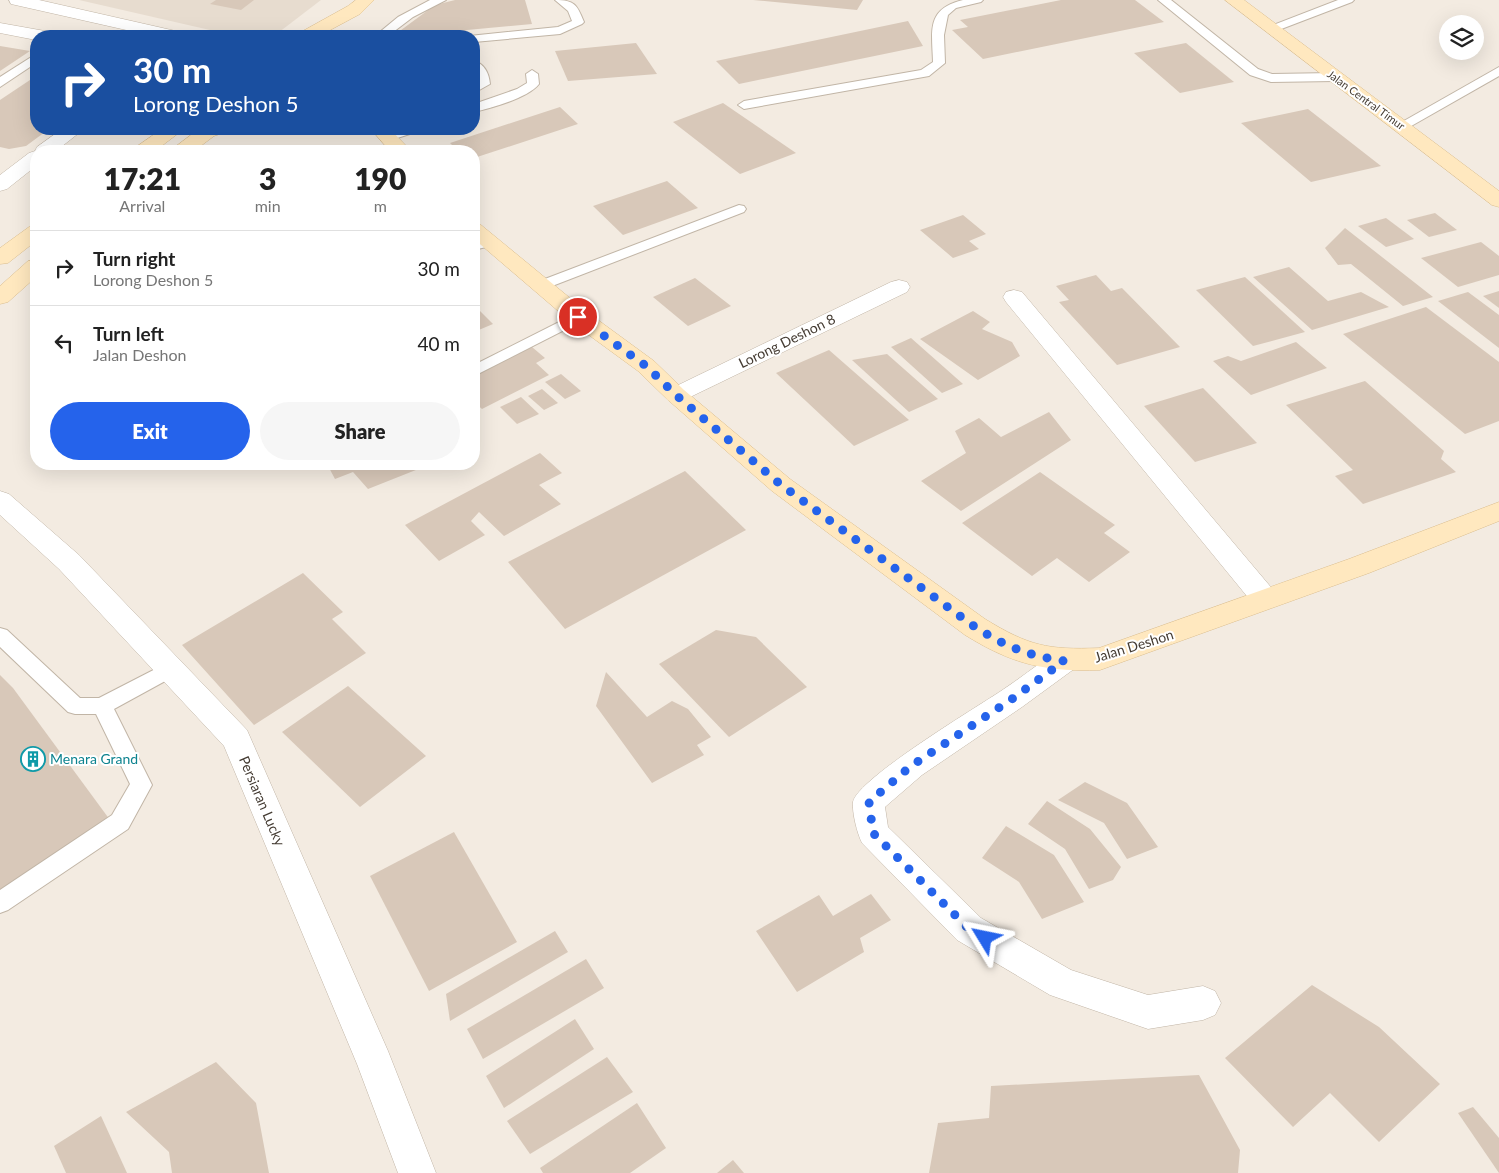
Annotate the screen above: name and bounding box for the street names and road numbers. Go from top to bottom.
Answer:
street label: Jalan Central Timur [1325,67,1408,132]
street label: Lorong Deshon 8 [736,310,838,371]
street label: Jalan Deshon [1092,625,1175,666]
street label: Persiaran Lucky [236,753,289,849]

